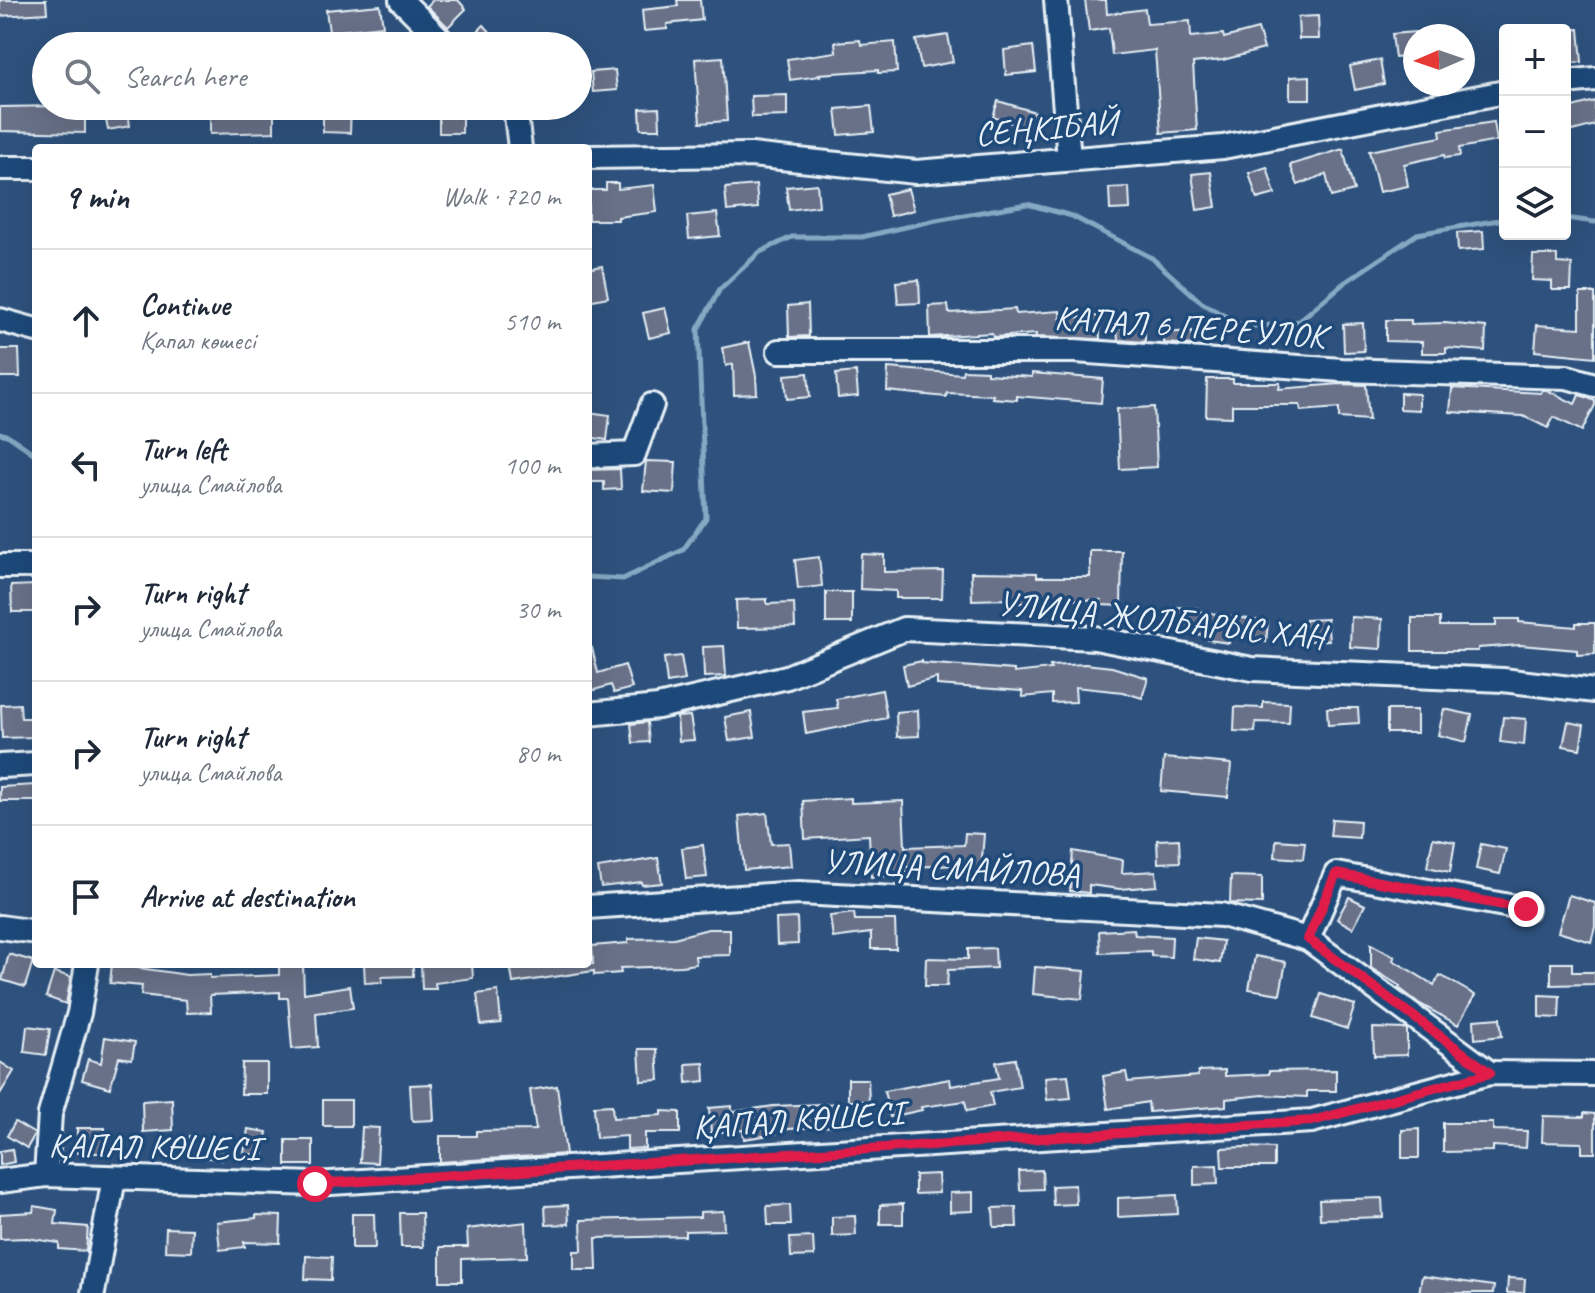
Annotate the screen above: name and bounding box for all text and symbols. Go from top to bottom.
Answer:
north arrow [1403,24,1475,96]
map controls [1499,24,1571,240]
button: + [1499,24,1571,96]
search box [32,32,592,120]
icon: search [60,54,104,98]
text: Search here [124,57,246,95]
button: − [1499,96,1571,168]
street label: СЕҢКІБАЙ [973,99,1124,155]
button: layers [1499,168,1571,240]
text: 9 min [64,175,129,218]
text: Walk · 720 m [443,180,560,213]
text: Continue [140,286,230,324]
street label: КАПАЛ 6 ПЕРЕУЛОК [1053,296,1334,358]
icon: ahead [64,299,108,343]
text: 510 m [504,305,560,338]
text: Қапал көшесі [140,324,256,357]
text: Turn left [140,430,227,468]
icon: left [64,443,108,487]
text: 100 m [504,449,560,482]
text: улица Смайлова [140,468,281,501]
text: Turn right [140,574,245,612]
street label: УЛИЦА ЖОЛБАРЫС ХАН [996,581,1332,659]
icon: right [64,587,108,631]
text: 30 m [516,593,560,626]
text: улица Смайлова [140,612,281,645]
text: Turn right [140,718,245,756]
icon: right [64,731,108,775]
text: 80 m [516,737,560,770]
text: улица Смайлова [140,756,281,789]
street label: УЛИЦА СМАЙЛОВА [822,839,1081,896]
icon: arrive [64,875,108,919]
text: Arrive at destination [140,878,355,916]
route end [1508,891,1544,927]
street label: ҚАПАЛ КӨШЕСІ [692,1090,912,1148]
street label: ҚАПАЛ КӨШЕСІ [48,1123,267,1170]
route start [297,1166,333,1202]

